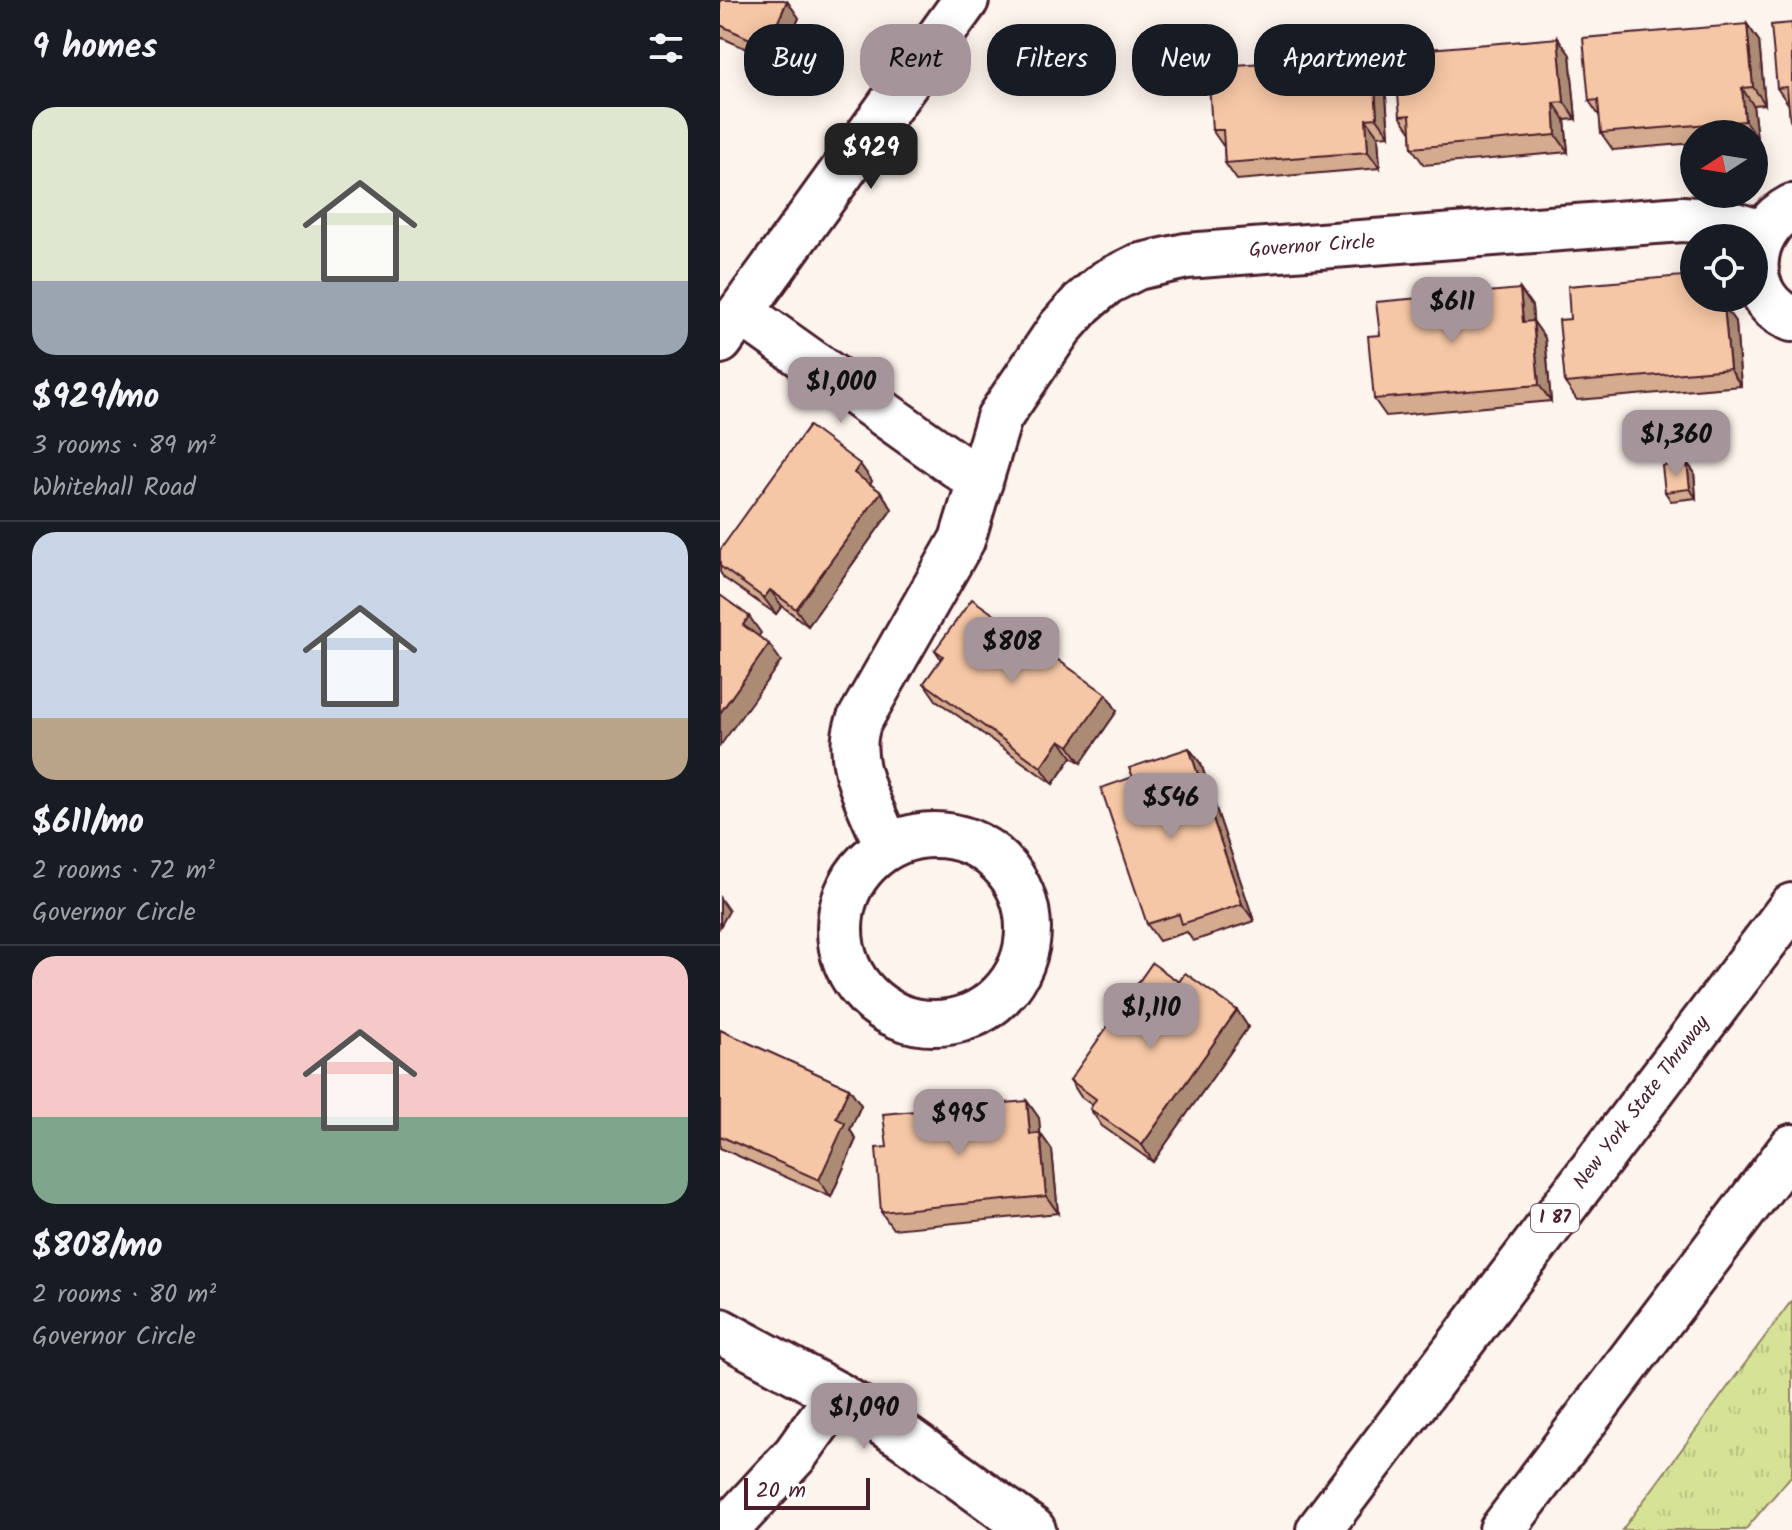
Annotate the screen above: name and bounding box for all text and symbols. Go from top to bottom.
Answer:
text: 9 homes [32,21,157,75]
chip: Buy [744,24,844,96]
chip: Rent [860,24,971,96]
chip: Filters [987,24,1116,96]
chip: New [1132,24,1238,96]
chip: Apartment [1254,24,1435,96]
icon: filters [644,26,688,70]
north arrow [1680,120,1768,208]
map controls [1680,120,1768,312]
pin: $929 [824,123,918,191]
text: $929 [843,128,899,170]
icon: home [288,159,432,303]
button: locate [1680,224,1768,312]
street label: Governor Circle [1248,227,1376,267]
pin: $611 [1405,277,1499,345]
text: $611 [1429,282,1475,324]
pin: $1,000 [776,357,906,425]
text: $1,000 [806,362,876,404]
text: $929/mo [32,371,159,425]
pin: $1,360 [1611,410,1741,478]
text: $1,360 [1640,415,1712,457]
text: 3 rooms · 89 m² [32,425,216,467]
text: Whitehall Road [32,467,196,509]
icon: home [288,584,432,728]
pin: $808 [965,617,1059,685]
text: $808 [982,622,1042,664]
pin: $546 [1124,773,1218,841]
text: $546 [1143,778,1199,820]
text: $611/mo [32,796,144,850]
text: 2 rooms · 72 m² [32,850,215,892]
text: Governor Circle [32,892,196,934]
pin: $1,110 [1086,983,1216,1051]
text: $1,110 [1121,988,1181,1030]
icon: home [288,1008,432,1152]
street label: New York State Thruway [1566,1009,1719,1197]
pin: $995 [912,1089,1006,1157]
text: $995 [932,1094,986,1136]
road number: I 87 [1531,1204,1579,1232]
text: $808/mo [32,1220,163,1274]
text: 2 rooms · 80 m² [32,1274,216,1316]
text: Governor Circle [32,1316,196,1358]
pin: $1,090 [799,1383,929,1451]
text: $1,090 [829,1388,899,1430]
scale bar [744,1474,870,1510]
text: 20 m [756,1474,806,1509]

